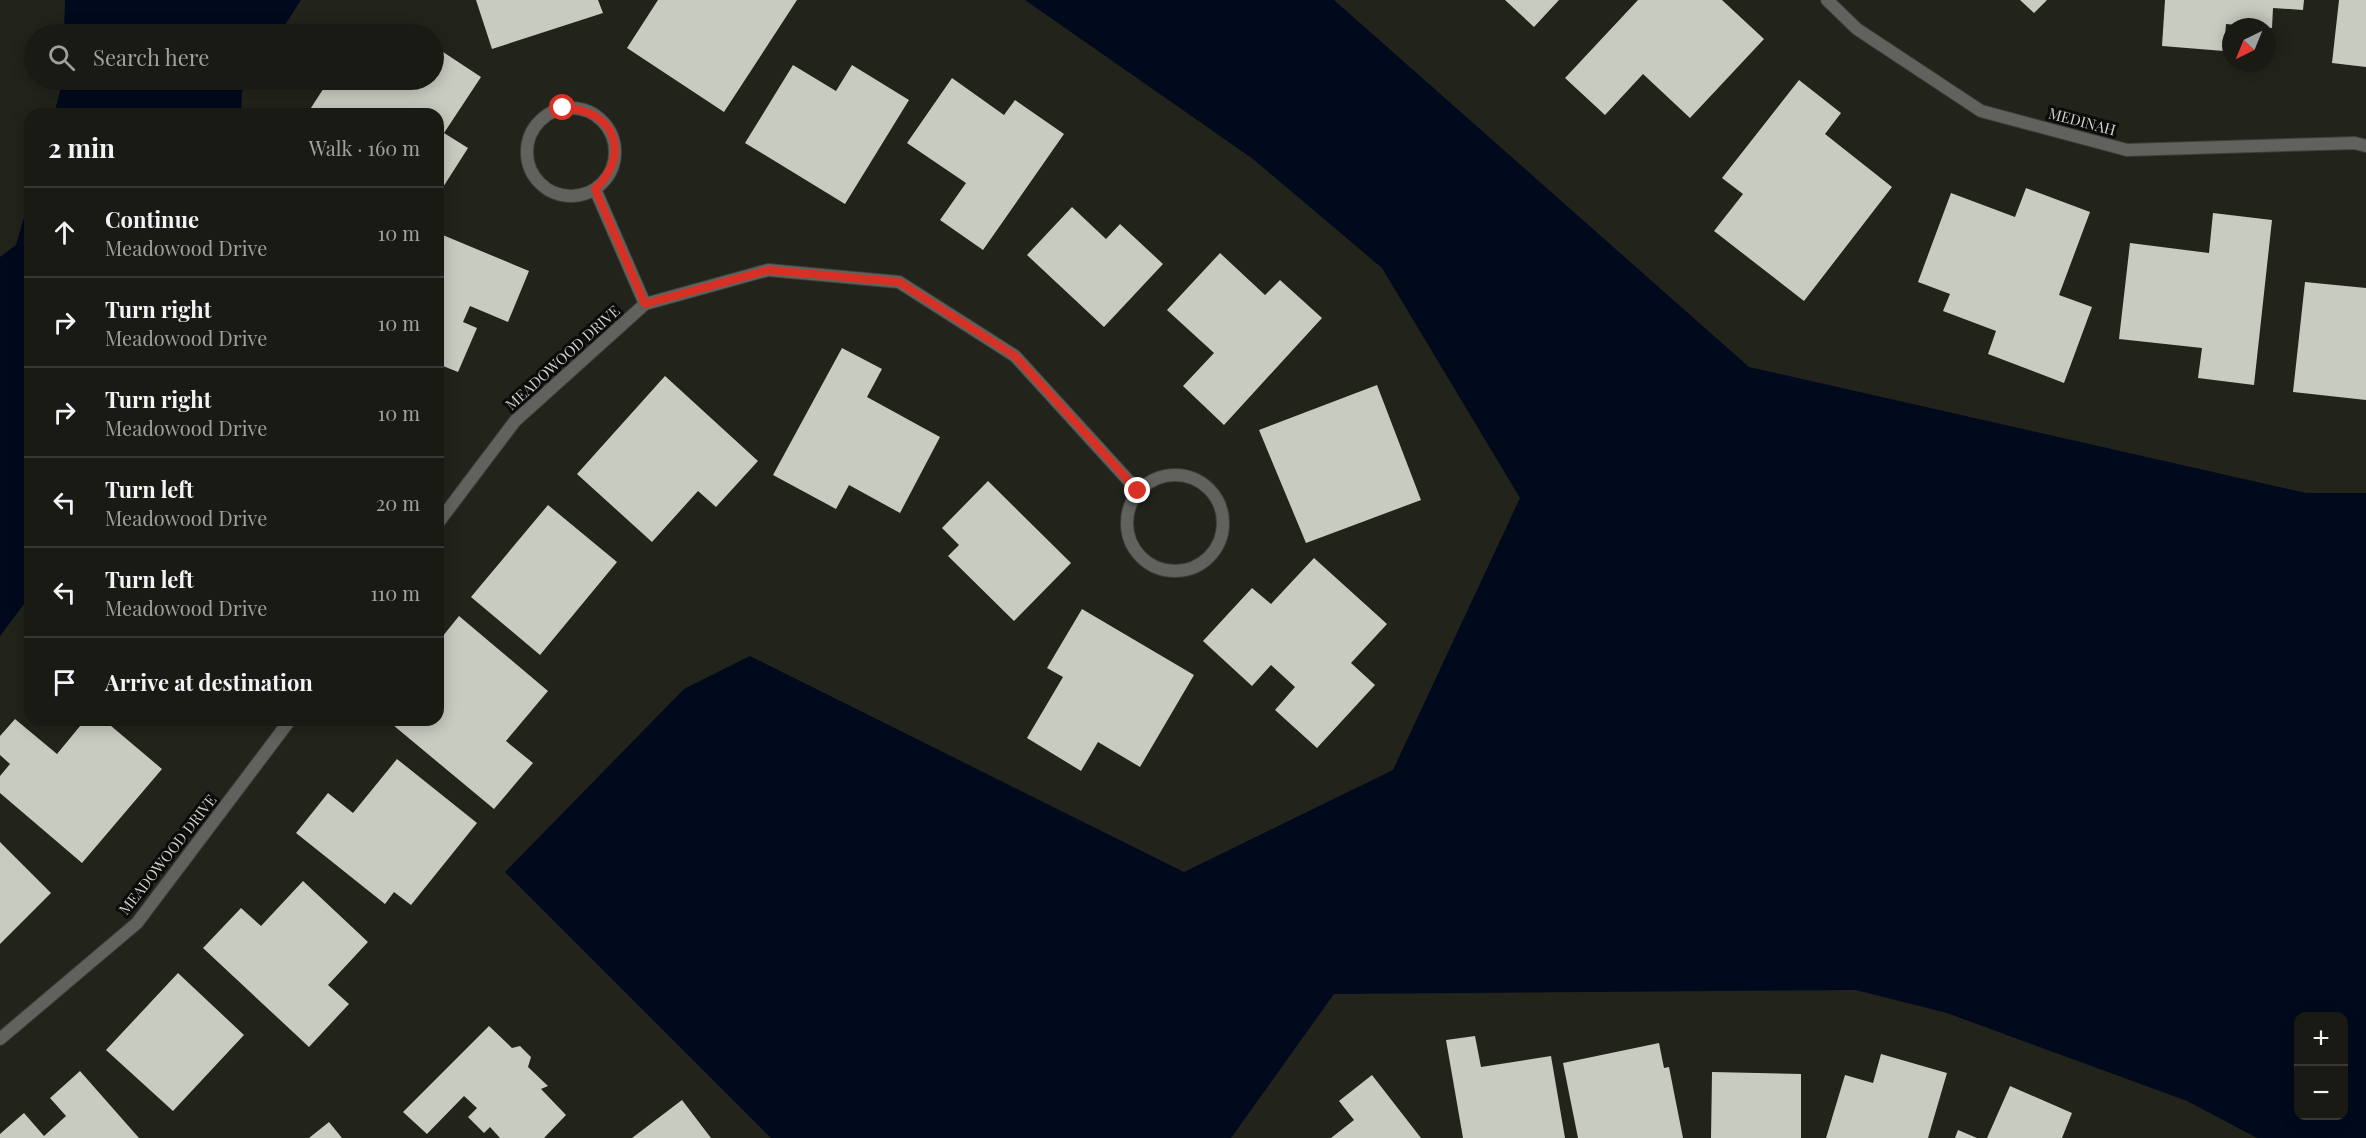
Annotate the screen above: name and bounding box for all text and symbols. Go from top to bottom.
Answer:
north arrow [2222,18,2276,72]
search box [24,24,444,90]
icon: search [45,41,78,74]
text: Search here [93,42,209,72]
route start [549,94,575,120]
street label: MEDINAH [2046,102,2118,140]
text: 2 min [48,130,115,165]
text: Walk · 160 m [309,134,420,161]
text: Continue [105,204,199,234]
icon: ahead [48,216,81,249]
text: 10 m [378,219,420,246]
text: Meadowood Drive [105,234,267,261]
text: Turn right [105,294,211,324]
street label: MEADOWOOD DRIVE [501,301,624,414]
icon: right [48,306,81,339]
text: 10 m [378,309,420,336]
text: Meadowood Drive [105,324,267,351]
text: Turn right [105,384,211,414]
icon: right [48,396,81,429]
text: 10 m [378,399,420,426]
text: Meadowood Drive [105,414,267,441]
text: Turn left [105,474,194,504]
route end [1124,477,1150,503]
icon: left [48,486,81,519]
text: 20 m [376,489,420,516]
text: Meadowood Drive [105,504,267,531]
text: Turn left [105,564,194,594]
icon: left [48,576,81,609]
text: 110 m [370,579,420,606]
text: Meadowood Drive [105,594,267,621]
icon: arrive [48,666,81,699]
text: Arrive at destination [105,667,313,697]
street label: MEADOWOOD DRIVE [114,790,220,919]
map controls [2294,1012,2348,1120]
button: + [2294,1012,2348,1066]
button: − [2294,1066,2348,1120]

